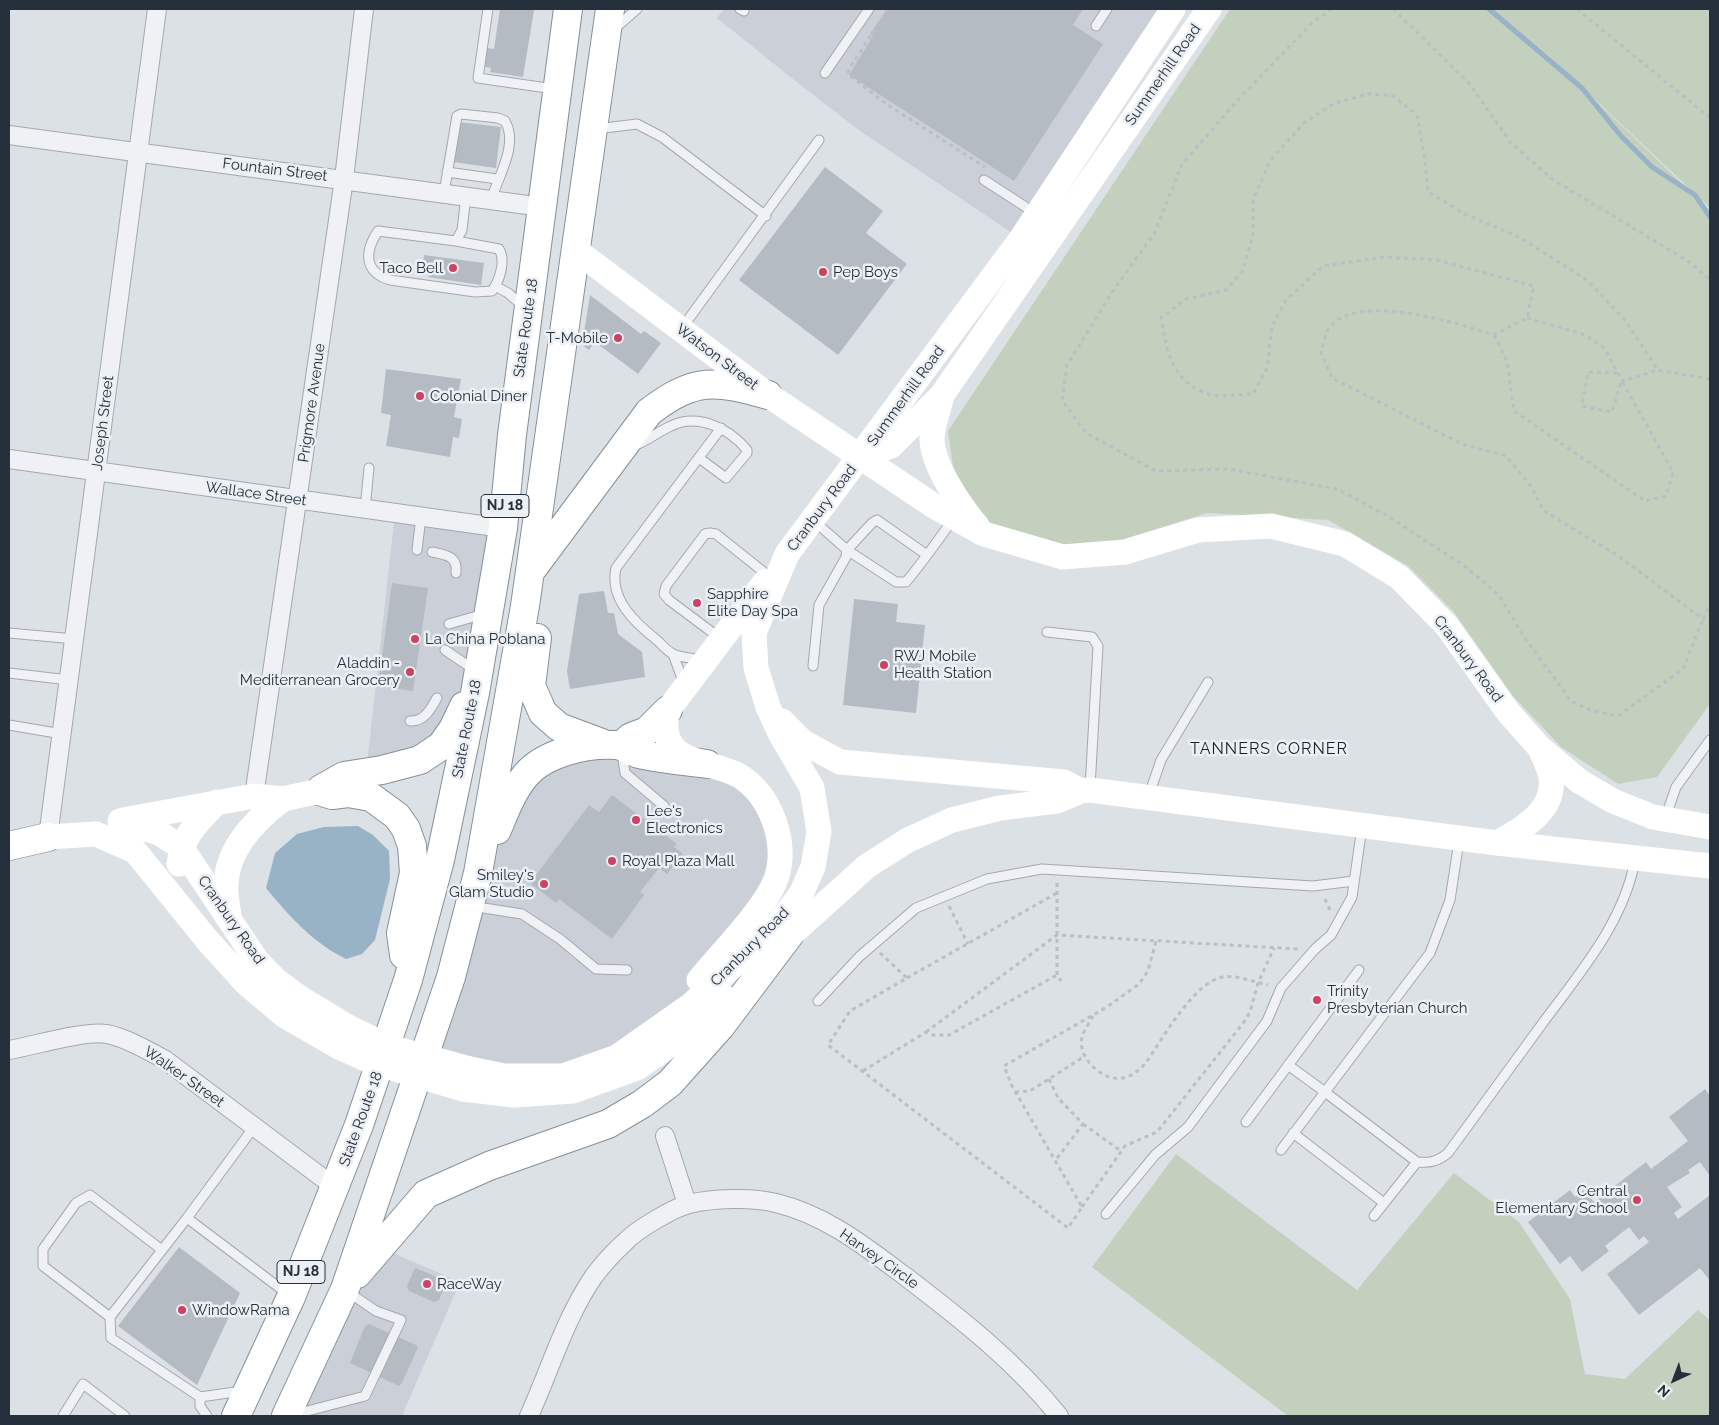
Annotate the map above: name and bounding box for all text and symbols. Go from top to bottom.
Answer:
street label: Summerhill Road [1121,21,1205,129]
street label: Fountain Street [222,155,328,185]
place label: Taco Bell [379,259,443,277]
marker: Taco Bell [447,262,459,274]
place label: Pep Boys [833,263,898,281]
marker: Pep Boys [817,266,829,278]
street label: State Route 18 [510,277,542,379]
street label: Watson Street [672,320,762,394]
place label: T-Mobile [546,329,608,347]
marker: T-Mobile [612,332,624,344]
street label: Prigmore Avenue [295,342,329,464]
street label: Summerhill Road [864,342,948,450]
street label: Joseph Street [88,375,118,471]
place label: Colonial Diner [430,387,527,405]
marker: Colonial Diner [414,390,426,402]
street label: Cranbury Road [784,461,860,555]
street label: Wallace Street [204,478,308,510]
road number: NJ 18 [481,494,529,518]
place label: Sapphire Elite Day Spa [707,585,798,620]
marker: Sapphire Elite Day Spa [691,597,703,609]
street label: Cranbury Road [1430,612,1506,706]
place label: La China Poblana [425,630,545,648]
marker: La China Poblana [409,633,421,645]
place label: RWJ Mobile Health Station [894,647,992,682]
place label: Aladdin - Mediterranean Grocery [240,654,400,689]
marker: RWJ Mobile Health Station [878,659,890,671]
marker: Aladdin - Mediterranean Grocery [404,666,416,678]
street label: State Route 18 [449,678,485,780]
district label: TANNERS CORNER [1188,739,1350,759]
place label: Lee's Electronics [646,802,723,837]
marker: Lee's Electronics [630,814,642,826]
place label: Royal Plaza Mall [622,852,735,870]
marker: Royal Plaza Mall [606,855,618,867]
place label: Smiley's Glam Studio [449,866,534,901]
street label: Cranbury Road [194,872,268,968]
marker: Smiley's Glam Studio [538,878,550,890]
street label: Cranbury Road [707,904,793,990]
place label: Trinity Presbyterian Church [1327,982,1467,1017]
marker: Trinity Presbyterian Church [1311,994,1323,1006]
street label: Walker Street [140,1043,228,1111]
street label: State Route 18 [335,1069,387,1169]
place label: Central Elementary School [1495,1182,1627,1217]
marker: Central Elementary School [1631,1194,1643,1206]
street label: Harvey Circle [836,1225,922,1293]
road number: NJ 18 [277,1260,325,1284]
place label: RaceWay [437,1275,502,1293]
marker: RaceWay [421,1278,433,1290]
place label: WindowRama [192,1301,290,1319]
marker: WindowRama [176,1304,188,1316]
north arrow [1649,1355,1699,1405]
text: N [1654,1381,1673,1400]

